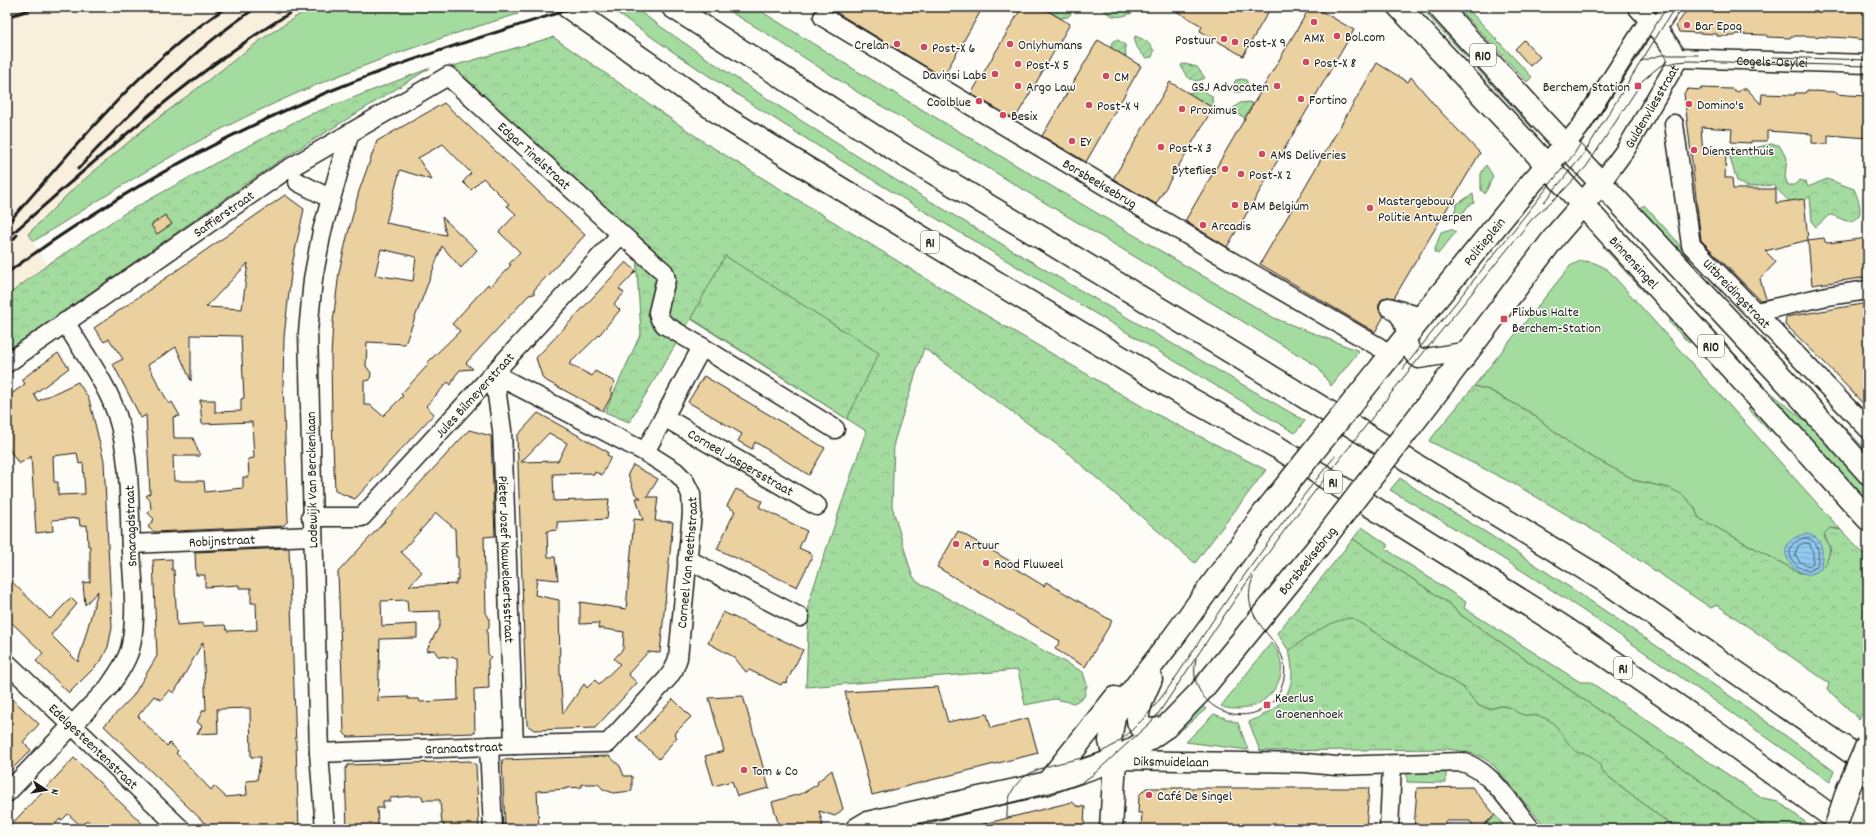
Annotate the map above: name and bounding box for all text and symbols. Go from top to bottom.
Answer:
marker: AMX [1309,17,1319,27]
place label: Bar Epoq [1695,17,1742,37]
marker: Bar Epoq [1682,20,1692,30]
place label: Bol.com [1345,28,1385,48]
place label: AMX [1304,29,1324,49]
place label: Postuur [1175,31,1217,51]
marker: Bol.com [1332,31,1342,41]
marker: Postuur [1219,34,1229,44]
place label: Post-X 9 [1243,34,1286,54]
place label: Crelan [854,36,889,56]
place label: Onlyhumans [1018,36,1083,56]
marker: Post-X 9 [1230,37,1240,47]
marker: Crelan [892,39,902,49]
place label: Post-X 6 [932,39,976,59]
marker: Onlyhumans [1005,39,1015,49]
marker: Post-X 6 [919,42,929,52]
road number: R10 [1470,44,1496,66]
street label: Cogels-Osylei [1736,52,1808,74]
place label: Post-X 8 [1314,54,1357,74]
place label: Post-X 5 [1026,56,1069,76]
marker: Post-X 8 [1301,57,1311,67]
marker: Post-X 5 [1013,59,1023,69]
street label: Guldenvliesstraat [1620,61,1685,153]
place label: Davinsi Labs [922,66,987,86]
place label: CM [1114,68,1129,88]
marker: Davinsi Labs [990,69,1000,79]
marker: CM [1101,71,1111,81]
place label: Argo Law [1026,78,1076,98]
place label: GSJ Advocaten [1191,78,1269,98]
place label: Berchem Station [1543,78,1630,98]
marker: Argo Law [1013,81,1023,91]
marker: GSJ Advocaten [1272,81,1282,91]
marker: Berchem Station [1633,81,1643,91]
place label: Fortino [1309,91,1347,111]
place label: Coolblue [927,93,971,113]
marker: Fortino [1296,94,1306,104]
marker: Coolblue [974,96,984,106]
place label: Domino's [1697,96,1744,116]
place label: Post-X 4 [1097,97,1139,117]
marker: Domino's [1684,99,1694,109]
marker: Post-X 4 [1084,100,1094,110]
place label: Proximus [1190,101,1237,121]
marker: Proximus [1177,104,1187,114]
place label: Besix [1011,107,1037,127]
marker: Besix [998,110,1008,120]
street label: Edgar Tinelstraat [492,118,574,195]
place label: EY [1080,133,1092,153]
marker: EY [1067,136,1077,146]
place label: Post-X 3 [1169,139,1212,159]
marker: Post-X 3 [1156,142,1166,152]
place label: Dienstenthuis [1702,142,1774,162]
marker: Dienstenthuis [1689,145,1699,155]
place label: AMS Deliveries [1270,146,1346,166]
marker: AMS Deliveries [1257,149,1267,159]
street label: Borsbeeksebrug [1058,155,1140,215]
place label: Byteflies [1172,161,1217,181]
marker: Byteflies [1220,164,1230,174]
place label: Post-X 2 [1249,166,1292,186]
marker: Post-X 2 [1236,169,1246,179]
street label: Saffierstraat [190,187,259,243]
place label: Mastergebouw Politie Antwerpen [1378,192,1472,228]
place label: BAM Belgium [1243,197,1309,217]
marker: BAM Belgium [1230,200,1240,210]
marker: Mastergebouw Politie Antwerpen [1365,203,1375,213]
street label: Politieplein [1459,214,1511,271]
place label: Arcadis [1211,217,1251,237]
marker: Arcadis [1198,220,1208,230]
road number: R1 [921,231,939,253]
street label: Binnensingel [1604,232,1663,295]
street label: Uitbreidingstraat [1697,255,1775,334]
place label: Flixbus Halte Berchem-Station [1512,303,1601,339]
marker: Flixbus Halte Berchem-Station [1499,314,1509,324]
road number: R10 [1698,335,1724,357]
street label: Jules Bilmeyerstraat [431,349,520,443]
street label: Lodewijk Van Berckenlaan [302,411,324,549]
street label: Corneel Jaspersstraat [683,425,797,502]
road number: R1 [1324,471,1342,493]
street label: Pieter Jozef Nauwelaertsstraat [492,475,518,644]
street label: Smaragdstraat [121,485,143,567]
street label: Corneel Van Reethstraat [673,496,704,629]
street label: Borsbeeksebrug [1274,522,1343,600]
street label: Robijnstraat [188,531,256,553]
place label: Artuur [964,536,1000,556]
marker: Artuur [951,539,961,549]
place label: Rood Fluweel [994,555,1064,575]
marker: Rood Fluweel [981,558,991,568]
road number: R1 [1614,657,1632,679]
place label: Keerlus Groenenhoek [1275,689,1344,725]
street label: Edelgesteentenstraat [43,700,142,795]
marker: Keerlus Groenenhoek [1262,700,1272,710]
street label: Granaatstraat [424,737,503,761]
street label: Diksmuidelaan [1133,752,1209,773]
place label: Tom & Co [752,762,798,782]
marker: Tom & Co [739,765,749,775]
north arrow [26,770,66,810]
text: N [45,787,62,797]
place label: Café De Singel [1157,787,1233,807]
marker: Café De Singel [1144,790,1154,800]

